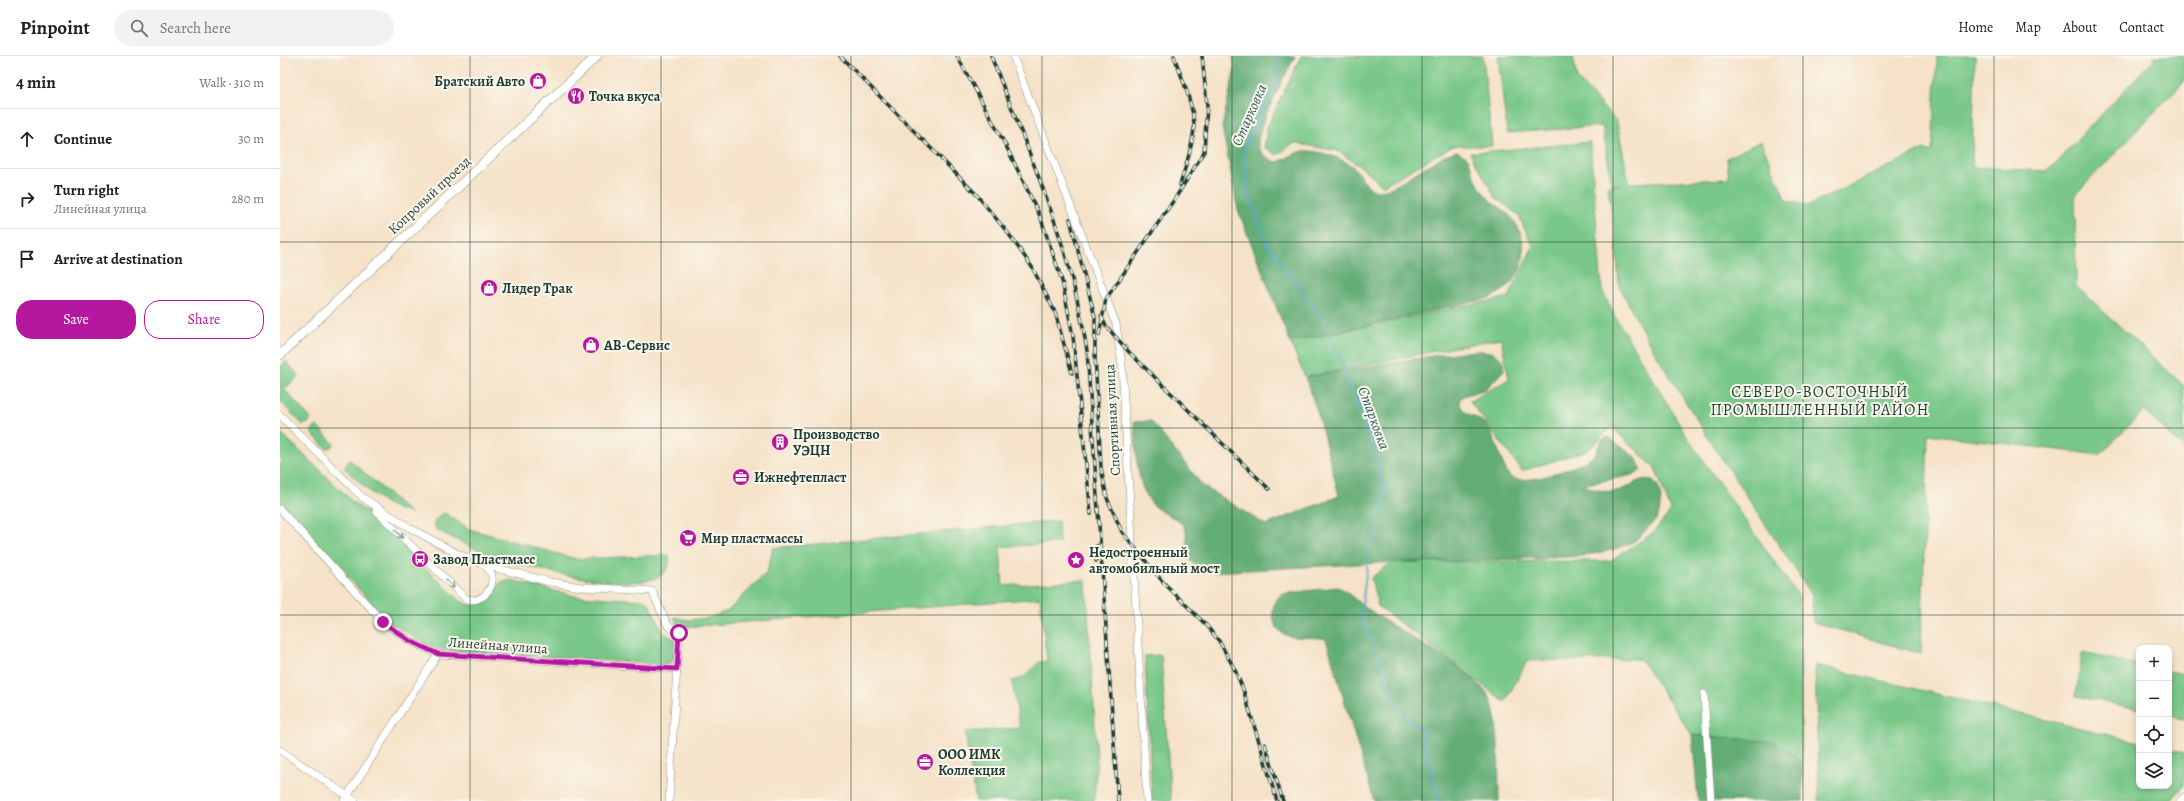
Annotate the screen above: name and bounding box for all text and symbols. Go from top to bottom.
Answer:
search box [114,10,394,46]
text: Pinpoint [20,15,90,41]
icon: search [128,17,150,39]
text: Search here [160,18,231,38]
text: Home [1958,18,1993,37]
text: Map [2015,18,2041,37]
text: About [2063,18,2097,37]
text: Contact [2119,18,2164,37]
text: 4 min [16,71,56,94]
shop icon: Братский Авто [528,71,548,91]
place label: Братский Авто [434,72,525,91]
text: Walk · 310 m [199,74,264,91]
water label: Старковка [1226,81,1272,149]
restaurant icon: Точка вкуса [566,86,586,106]
place label: Точка вкуса [589,87,661,106]
icon: ahead [16,128,38,150]
text: Continue [54,129,112,149]
text: 30 m [238,130,264,147]
street label: Копровый проезд [384,152,475,239]
text: Turn right [54,180,119,200]
icon: right [16,188,38,210]
text: 280 m [231,190,264,207]
text: Линейная улица [54,200,147,217]
icon: arrive [16,248,38,270]
text: Arrive at destination [54,249,183,269]
shop icon: Лидер Трак [479,278,499,298]
place label: Лидер Трак [502,279,573,298]
button: Save [16,300,136,339]
button: Share [144,300,264,339]
shop icon: АВ-Сервис [581,335,601,355]
place label: АВ-Сервис [603,336,670,355]
street label: Спортивная улица [1100,363,1125,476]
district label: СЕВЕРО-ВОСТОЧНЫЙ ПРОМЫШЛЕННЫЙ РАЙОН [1711,381,1929,421]
water label: Старковка [1353,384,1395,452]
place label: Производство УЭЦН [793,425,880,460]
building icon: Производство УЭЦН [770,432,790,452]
office icon: Ижнефтепласт [731,467,751,487]
place label: Ижнефтепласт [754,468,847,487]
supermarket icon: Мир пластмассы [678,528,698,548]
one-way arrow [395,529,404,539]
place label: Мир пластмассы [701,529,803,548]
place label: Недостроенный автомобильный мост [1089,543,1220,578]
bus stop icon: Завод Пластмасс [410,549,430,569]
place label: Завод Пластмасс [433,550,535,569]
place icon: Недостроенный автомобильный мост [1066,550,1086,570]
one-way arrow [445,579,455,589]
route end [374,613,392,631]
route start [670,624,688,642]
street label: Линейная улица [448,633,549,658]
map controls [2136,645,2172,789]
button: + [2136,645,2172,681]
button: − [2136,681,2172,717]
button: locate [2136,717,2172,753]
place label: ООО ИМК Коллекция [938,745,1006,780]
office icon: ООО ИМК Коллекция [915,752,935,772]
button: layers [2136,753,2172,789]

